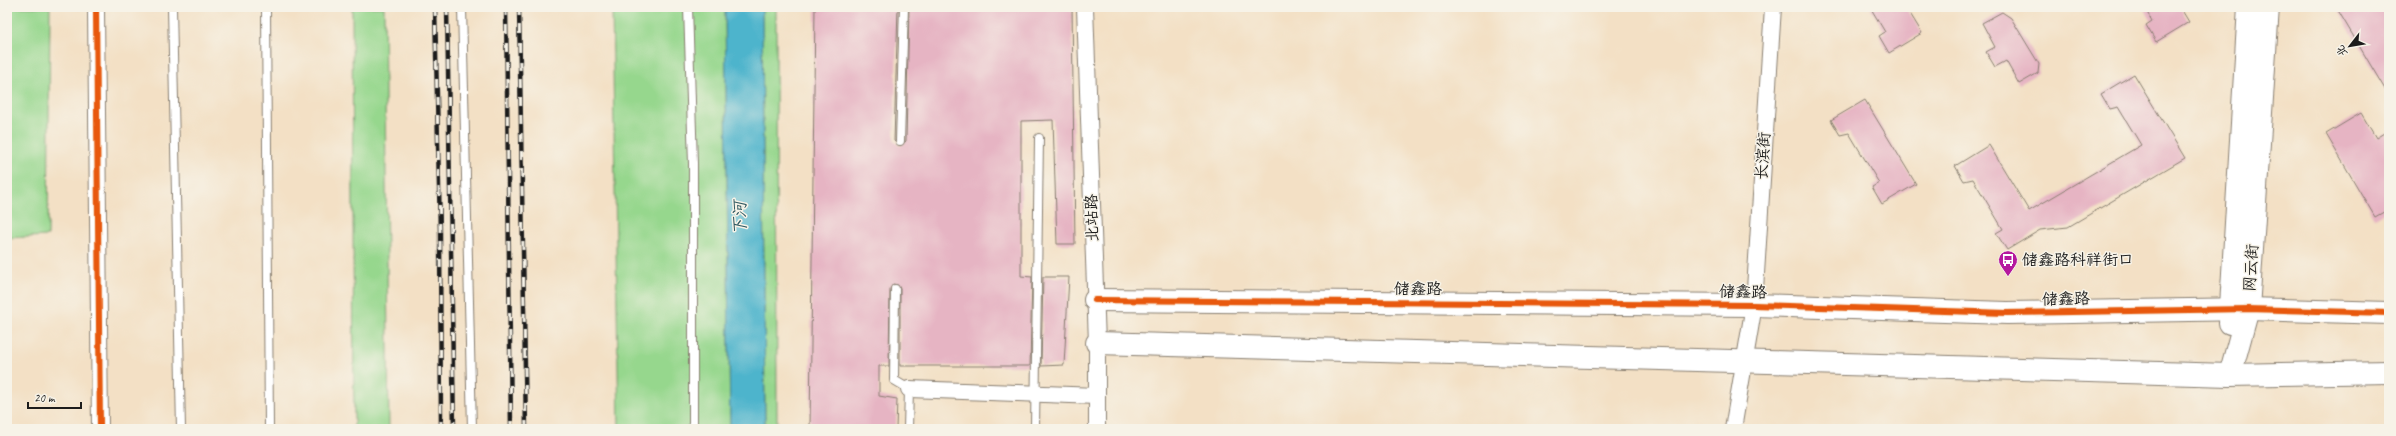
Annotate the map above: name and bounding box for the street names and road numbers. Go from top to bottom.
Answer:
street label: 长滨街 [1751,131,1775,181]
street label: 北站路 [1081,194,1103,242]
street label: 网云街 [2239,243,2263,293]
street label: 储鑫路 [1394,279,1442,299]
street label: 储鑫路 [1719,282,1767,302]
street label: 储鑫路 [2042,289,2090,309]

